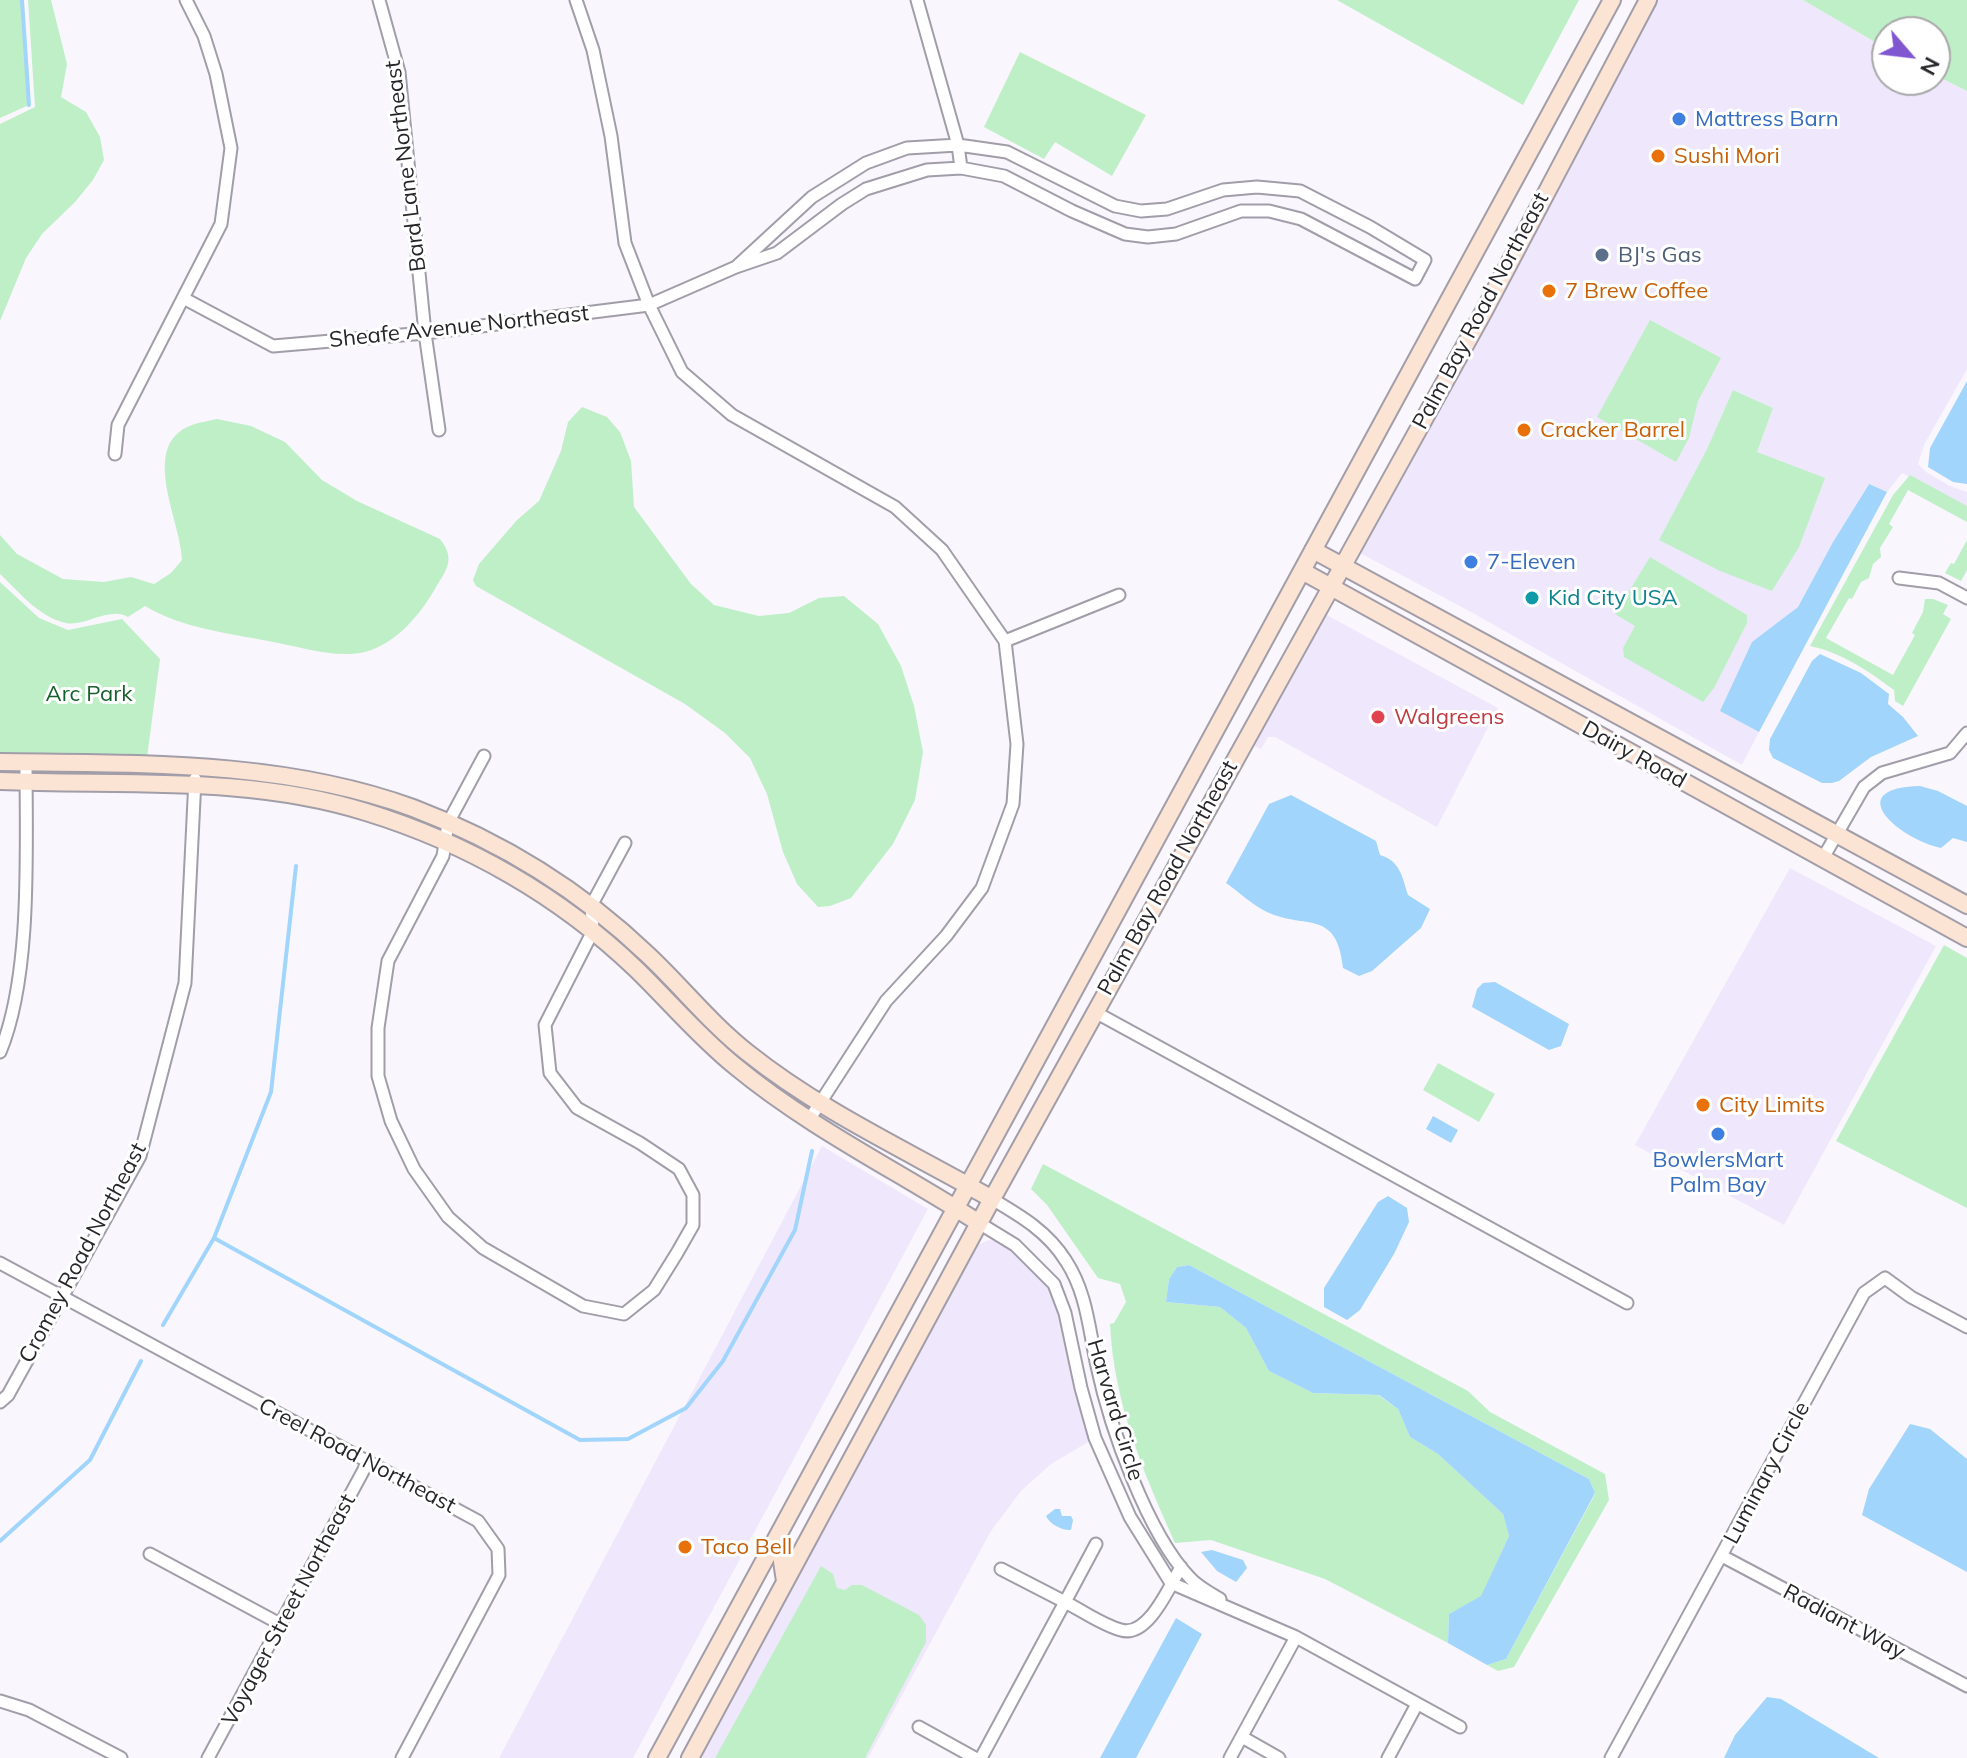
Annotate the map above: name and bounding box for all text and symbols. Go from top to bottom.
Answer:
north arrow [1871,16,1951,96]
text: N [1914,52,1947,80]
street label: Bard Lane Northeast [380,59,432,273]
place label: Mattress Barn [1695,106,1839,132]
marker: Mattress Barn [1670,110,1688,128]
place label: Sushi Mori [1674,143,1780,169]
marker: Sushi Mori [1649,147,1667,165]
street label: Palm Bay Road Northeast [1407,188,1555,434]
place label: BJ's Gas [1618,242,1702,268]
marker: BJ's Gas [1593,246,1611,264]
place label: 7 Brew Coffee [1565,278,1708,304]
marker: 7 Brew Coffee [1540,282,1558,300]
street label: Sheafe Avenue Northeast [328,300,590,354]
place label: Cracker Barrel [1540,417,1685,443]
marker: Cracker Barrel [1515,421,1533,439]
place label: 7-Eleven [1487,549,1576,575]
marker: 7-Eleven [1462,553,1480,571]
place label: Kid City USA [1548,585,1678,611]
marker: Kid City USA [1523,589,1541,607]
park label: Arc Park [46,681,132,707]
place label: Walgreens [1394,704,1504,730]
marker: Walgreens [1369,708,1387,726]
street label: Dairy Road [1577,716,1691,794]
street label: Palm Bay Road Northeast [1092,756,1244,1000]
place label: City Limits [1719,1092,1825,1118]
marker: City Limits [1694,1096,1712,1114]
marker: BowlersMart Palm Bay [1709,1125,1727,1143]
street label: Cromey Road Northeast [14,1138,152,1368]
place label: BowlersMart Palm Bay [1653,1147,1783,1198]
street label: Harvard Circle [1081,1336,1149,1484]
street label: Creel Road Northeast [254,1393,460,1519]
street label: Luminary Circle [1718,1397,1816,1549]
street label: Voyager Street Northeast [217,1490,361,1730]
place label: Taco Bell [701,1534,792,1560]
marker: Taco Bell [676,1538,694,1556]
street label: Radiant Way [1779,1579,1909,1665]

